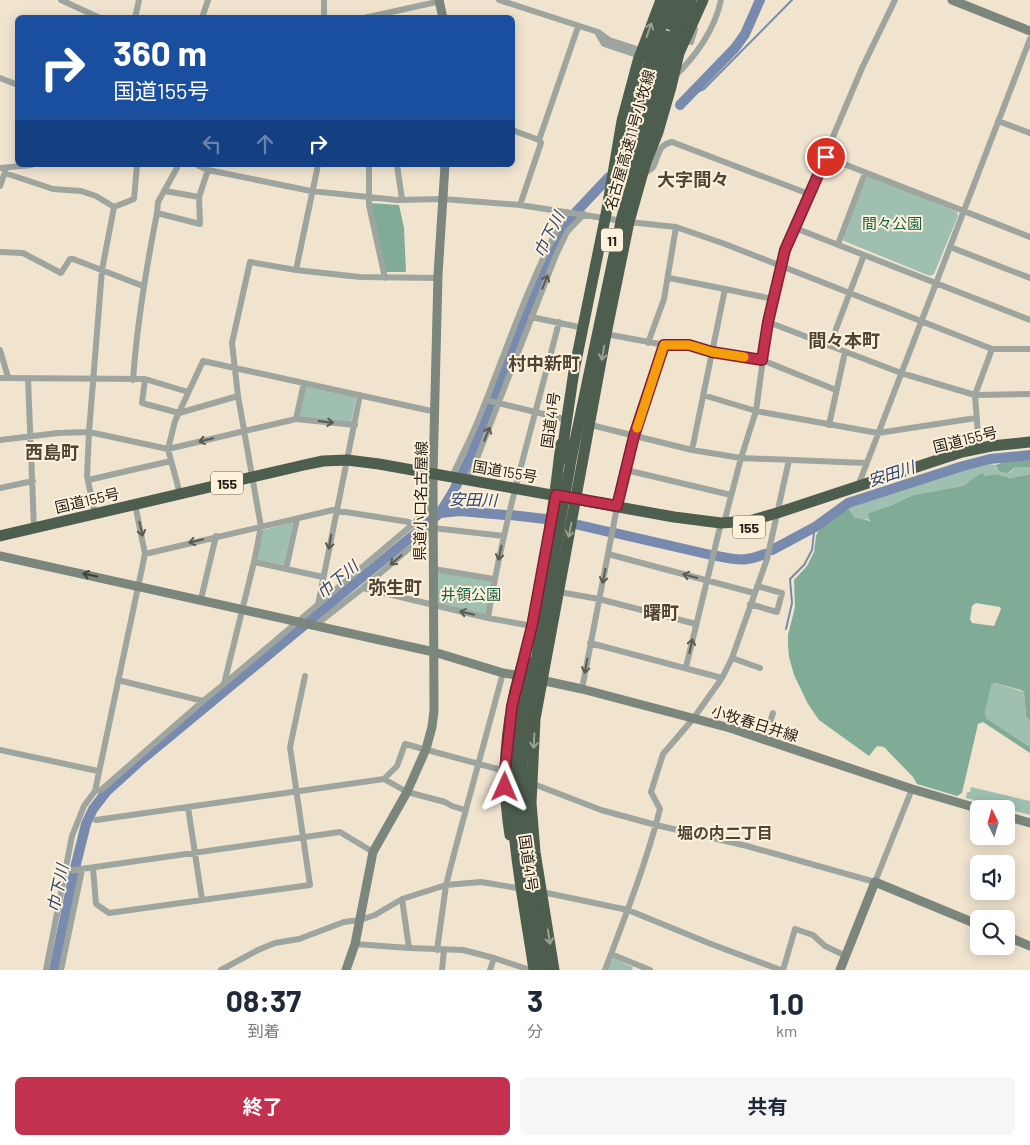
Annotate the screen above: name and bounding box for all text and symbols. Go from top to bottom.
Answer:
one-way arrow [646,23,655,38]
text: 360 m [113,31,207,73]
icon: right [30,35,95,100]
street label: 名古屋高速11号小牧線 [600,68,658,212]
text: 国道155号 [113,77,209,103]
icon: left [198,130,226,158]
icon: ahead [251,130,279,158]
icon: right [304,130,332,158]
pin [805,136,847,178]
icon: arrive [812,143,840,171]
district label: 大字間々 [657,168,729,190]
water label: 巾下川 [529,207,568,260]
park label: 間々公園 [862,214,922,232]
road number: 11 [601,228,623,252]
one-way arrow [541,275,551,290]
district label: 間々本町 [808,329,880,351]
one-way arrow [598,344,608,360]
district label: 村中新町 [508,352,580,374]
street label: 国道41号 [537,390,563,450]
one-way arrow [318,417,334,427]
street label: 国道155号 [931,422,999,456]
one-way arrow [483,427,492,442]
one-way arrow [199,436,215,445]
district label: 西島町 [25,441,79,463]
street label: 県道小口名古屋線 [410,441,430,561]
street label: 国道155号 [471,456,539,486]
water label: 安田川 [865,456,919,489]
road number: 155 [211,472,243,494]
street label: 国道155号 [53,484,121,516]
water label: 安田川 [449,489,499,509]
road number: 155 [733,516,765,538]
one-way arrow [137,520,146,536]
one-way arrow [565,521,575,537]
one-way arrow [325,534,334,550]
one-way arrow [189,537,205,546]
one-way arrow [495,544,504,560]
one-way arrow [390,554,403,565]
water label: 巾下川 [313,555,363,602]
one-way arrow [598,568,608,584]
one-way arrow [83,570,99,580]
one-way arrow [683,571,699,580]
district label: 弥生町 [368,576,422,598]
park label: 井領公園 [441,585,501,603]
district label: 曙町 [643,601,679,623]
one-way arrow [460,608,476,617]
one-way arrow [687,638,696,654]
one-way arrow [581,657,590,673]
street label: 小牧春日井線 [709,701,801,745]
one-way arrow [529,733,538,749]
position arrow [478,760,530,812]
north arrow [970,800,1015,845]
map controls [970,800,1015,955]
district label: 堀の内二丁目 [677,823,773,842]
street label: 国道41号 [516,833,542,893]
button: sound [970,855,1015,900]
water label: 巾下川 [43,861,72,913]
button: search [970,910,1015,955]
one-way arrow [544,929,554,945]
text: 08:37 [226,982,301,1018]
text: 3 [527,982,543,1018]
text: 1.0 [769,985,804,1021]
text: 到着 [248,1021,280,1040]
text: 分 [527,1021,543,1040]
text: km [776,1021,797,1040]
button: 終了 [15,1077,510,1135]
button: 共有 [520,1077,1015,1135]

